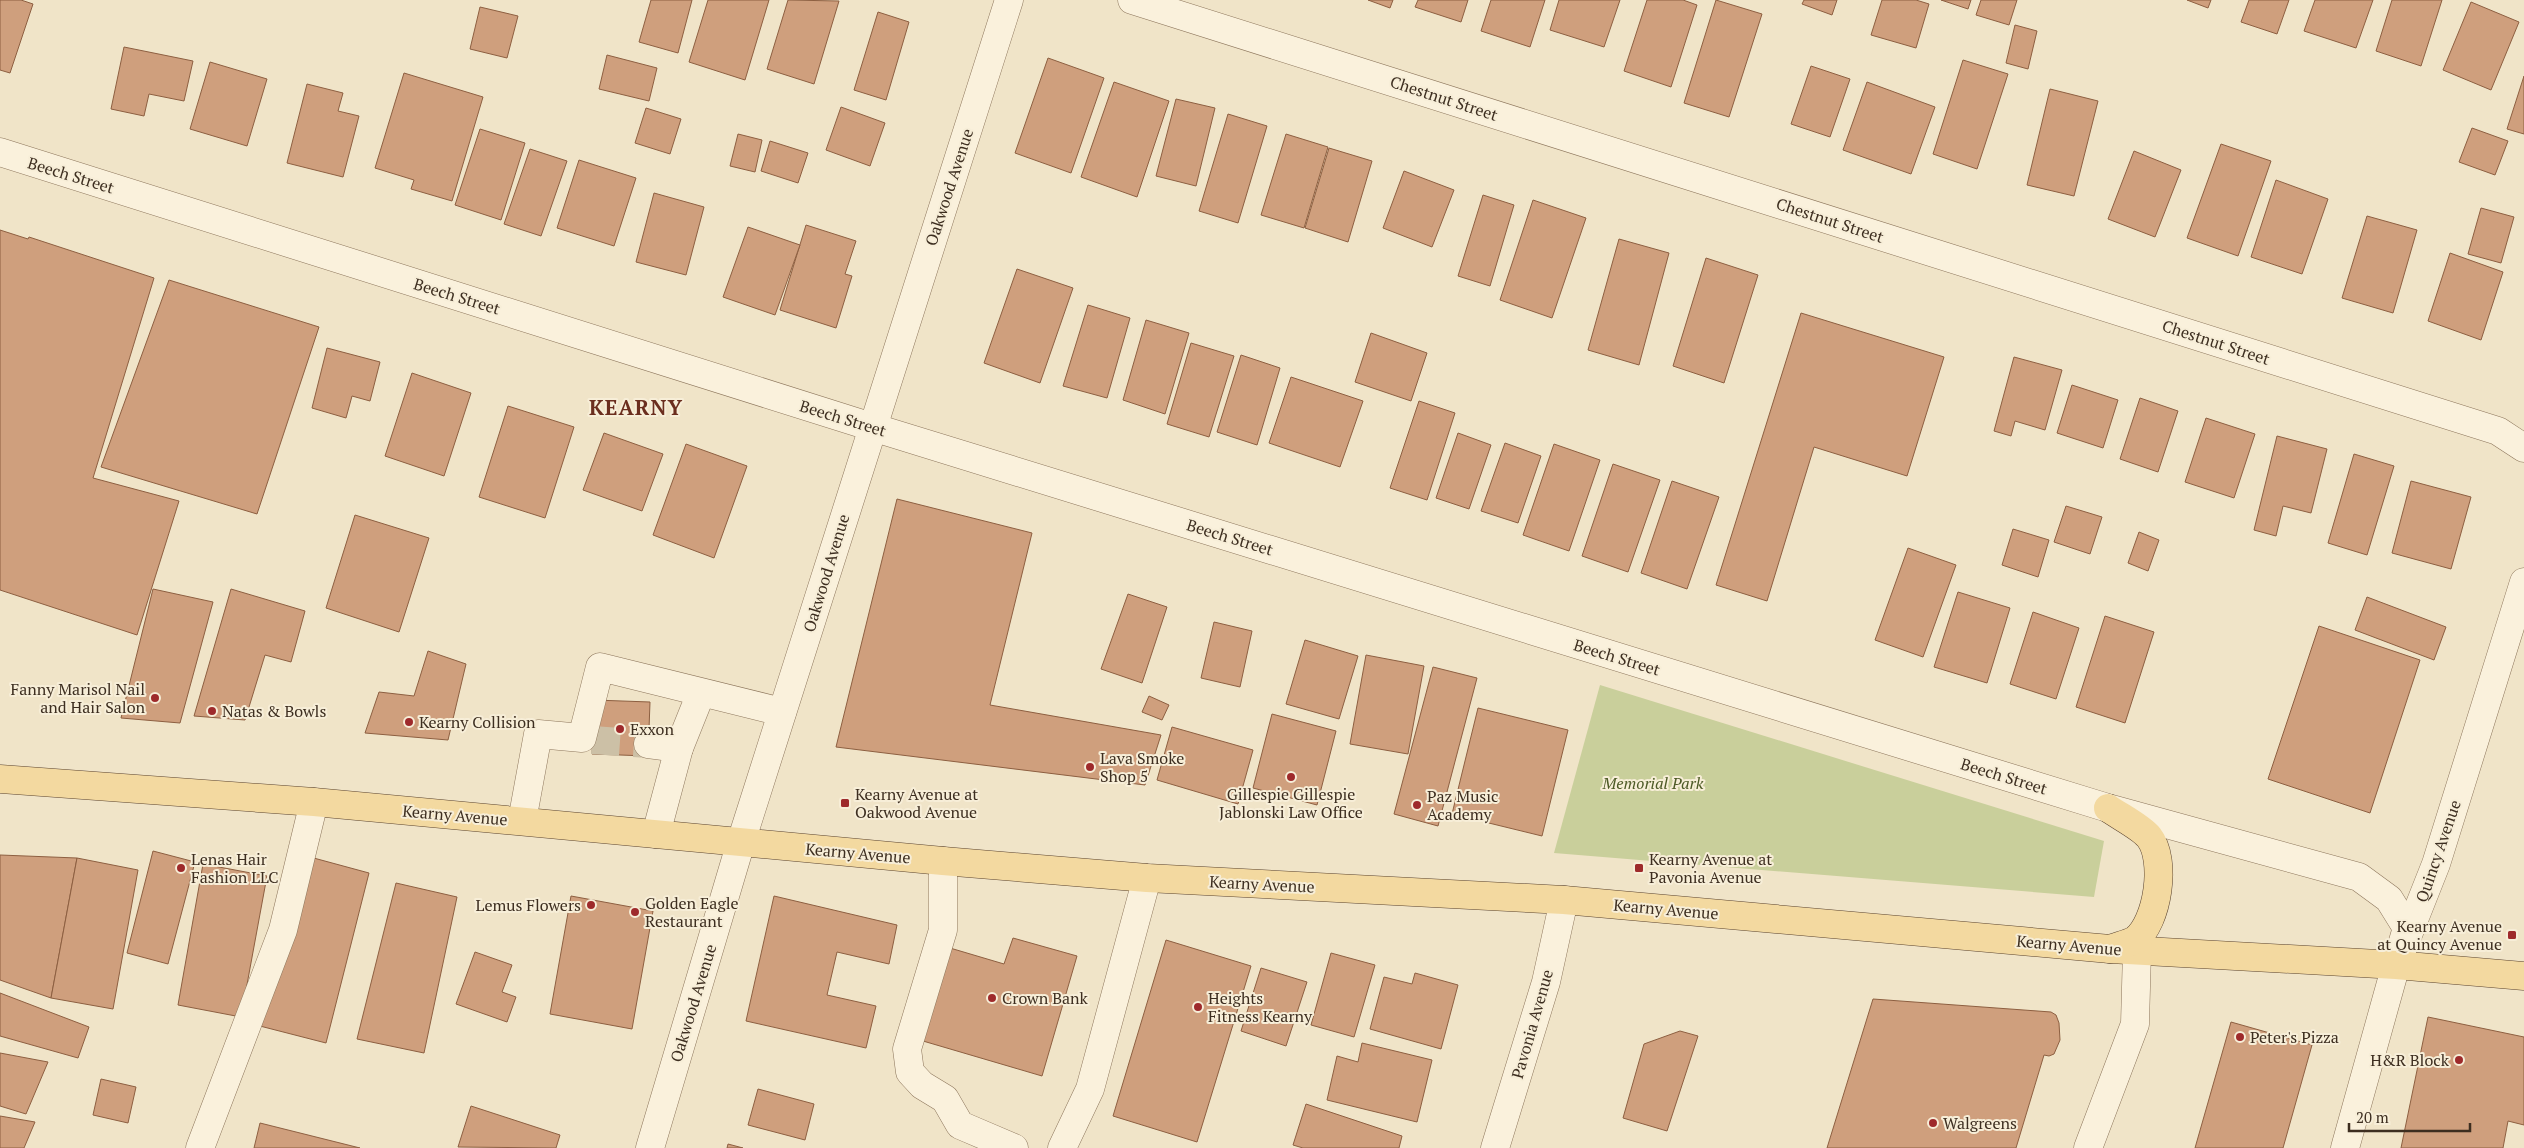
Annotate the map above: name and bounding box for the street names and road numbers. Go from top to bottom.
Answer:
street label: Chestnut Street [1387,70,1501,126]
street label: Oakwood Avenue [920,126,978,248]
street label: Beech Street [25,151,117,199]
street label: Chestnut Street [1773,192,1887,248]
street label: Beech Street [411,272,503,320]
street label: Chestnut Street [2159,314,2273,370]
street label: Beech Street [797,394,889,442]
street label: Oakwood Avenue [798,511,854,635]
street label: Beech Street [1184,513,1276,561]
street label: Beech Street [1571,633,1663,681]
street label: Beech Street [1958,752,2050,800]
street label: Quincy Avenue [2410,797,2466,905]
street label: Kearny Avenue [402,799,508,831]
street label: Kearny Avenue [805,837,911,869]
street label: Kearny Avenue [1209,870,1315,898]
street label: Kearny Avenue [1613,893,1719,925]
street label: Kearny Avenue [2016,929,2122,961]
street label: Oakwood Avenue [665,941,721,1065]
street label: Pavonia Avenue [1506,967,1558,1081]

